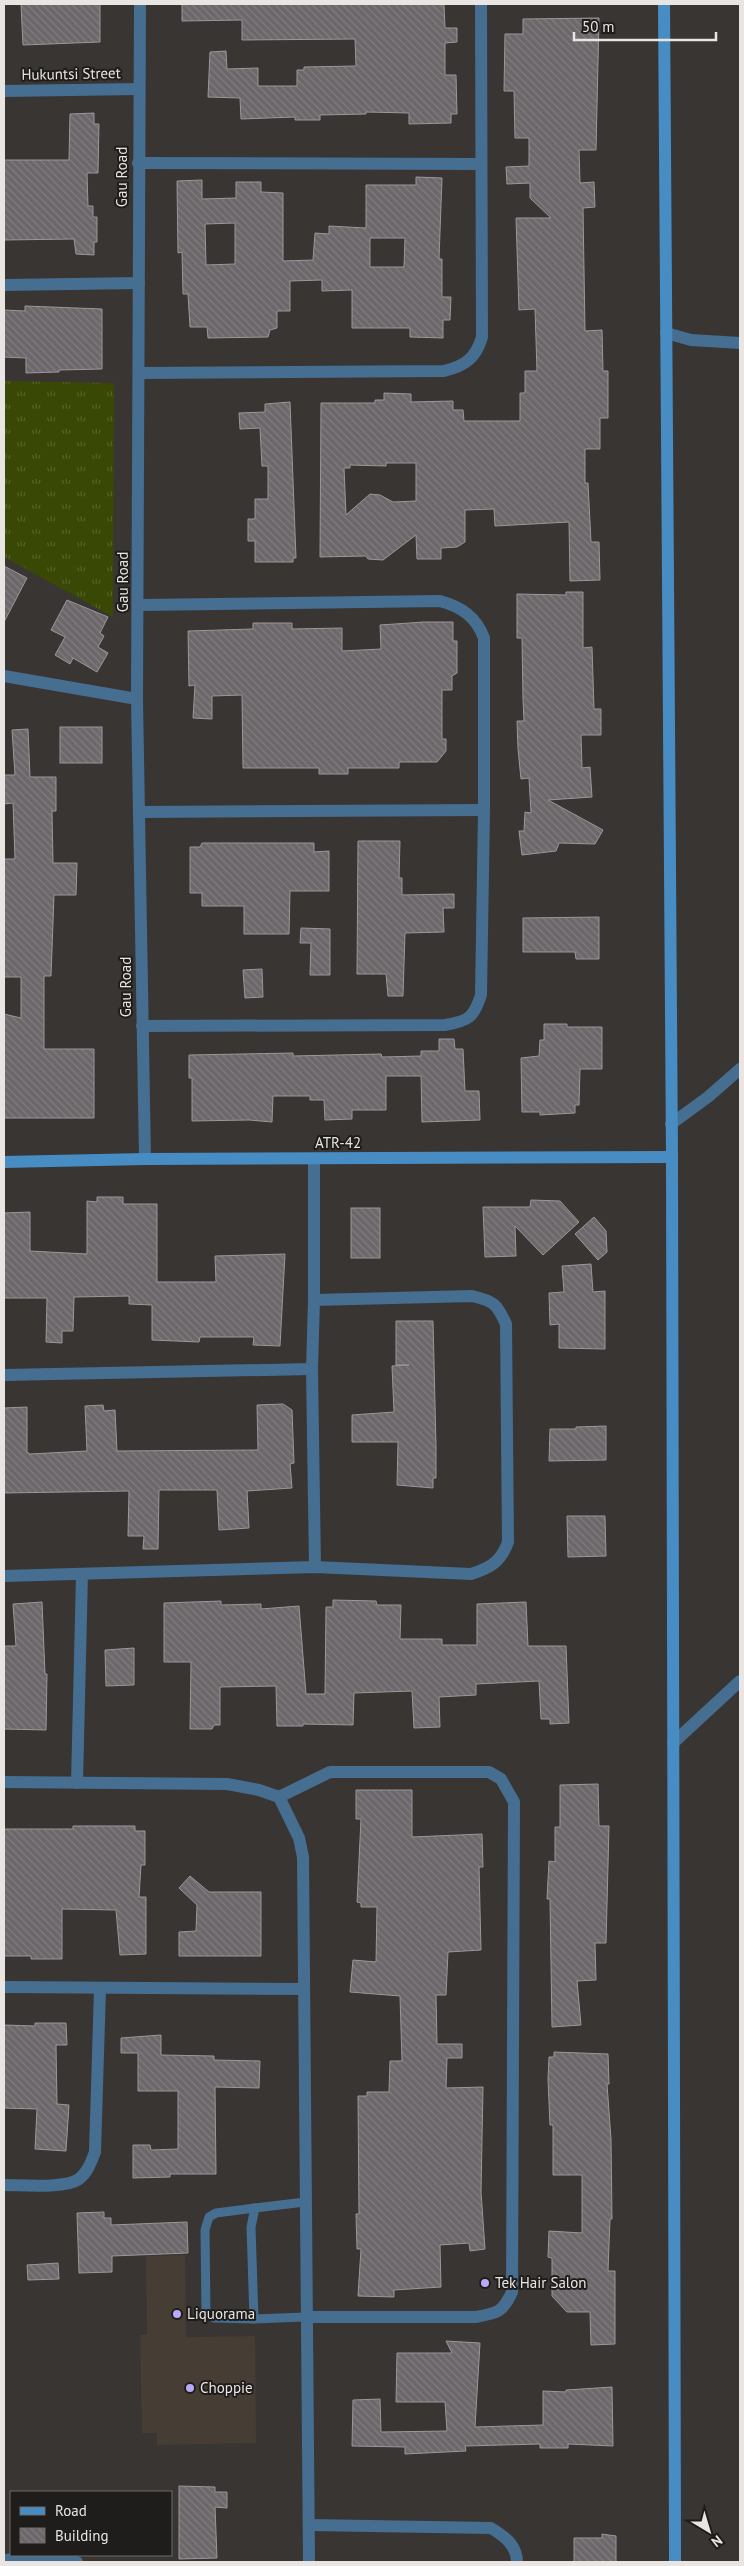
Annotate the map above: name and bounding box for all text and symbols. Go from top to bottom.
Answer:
scale bar [574,10,716,42]
text: 50 m [582,17,615,36]
street label: Hukuntsi Street [21,63,121,84]
street label: Gau Road [112,147,131,207]
street label: Gau Road [113,552,132,612]
street label: Gau Road [116,957,135,1017]
street label: ATR-42 [315,1133,361,1152]
place label: Tek Hair Salon [495,2273,586,2292]
marker: Tek Hair Salon [479,2277,491,2289]
place label: Liquorama [187,2304,255,2323]
marker: Liquorama [171,2308,183,2320]
place label: Choppie [200,2378,253,2397]
marker: Choppie [184,2382,196,2394]
legend [10,2491,172,2556]
text: Road [55,2501,87,2520]
north arrow [684,2506,734,2556]
text: Building [55,2526,109,2545]
text: N [708,2531,726,2551]

